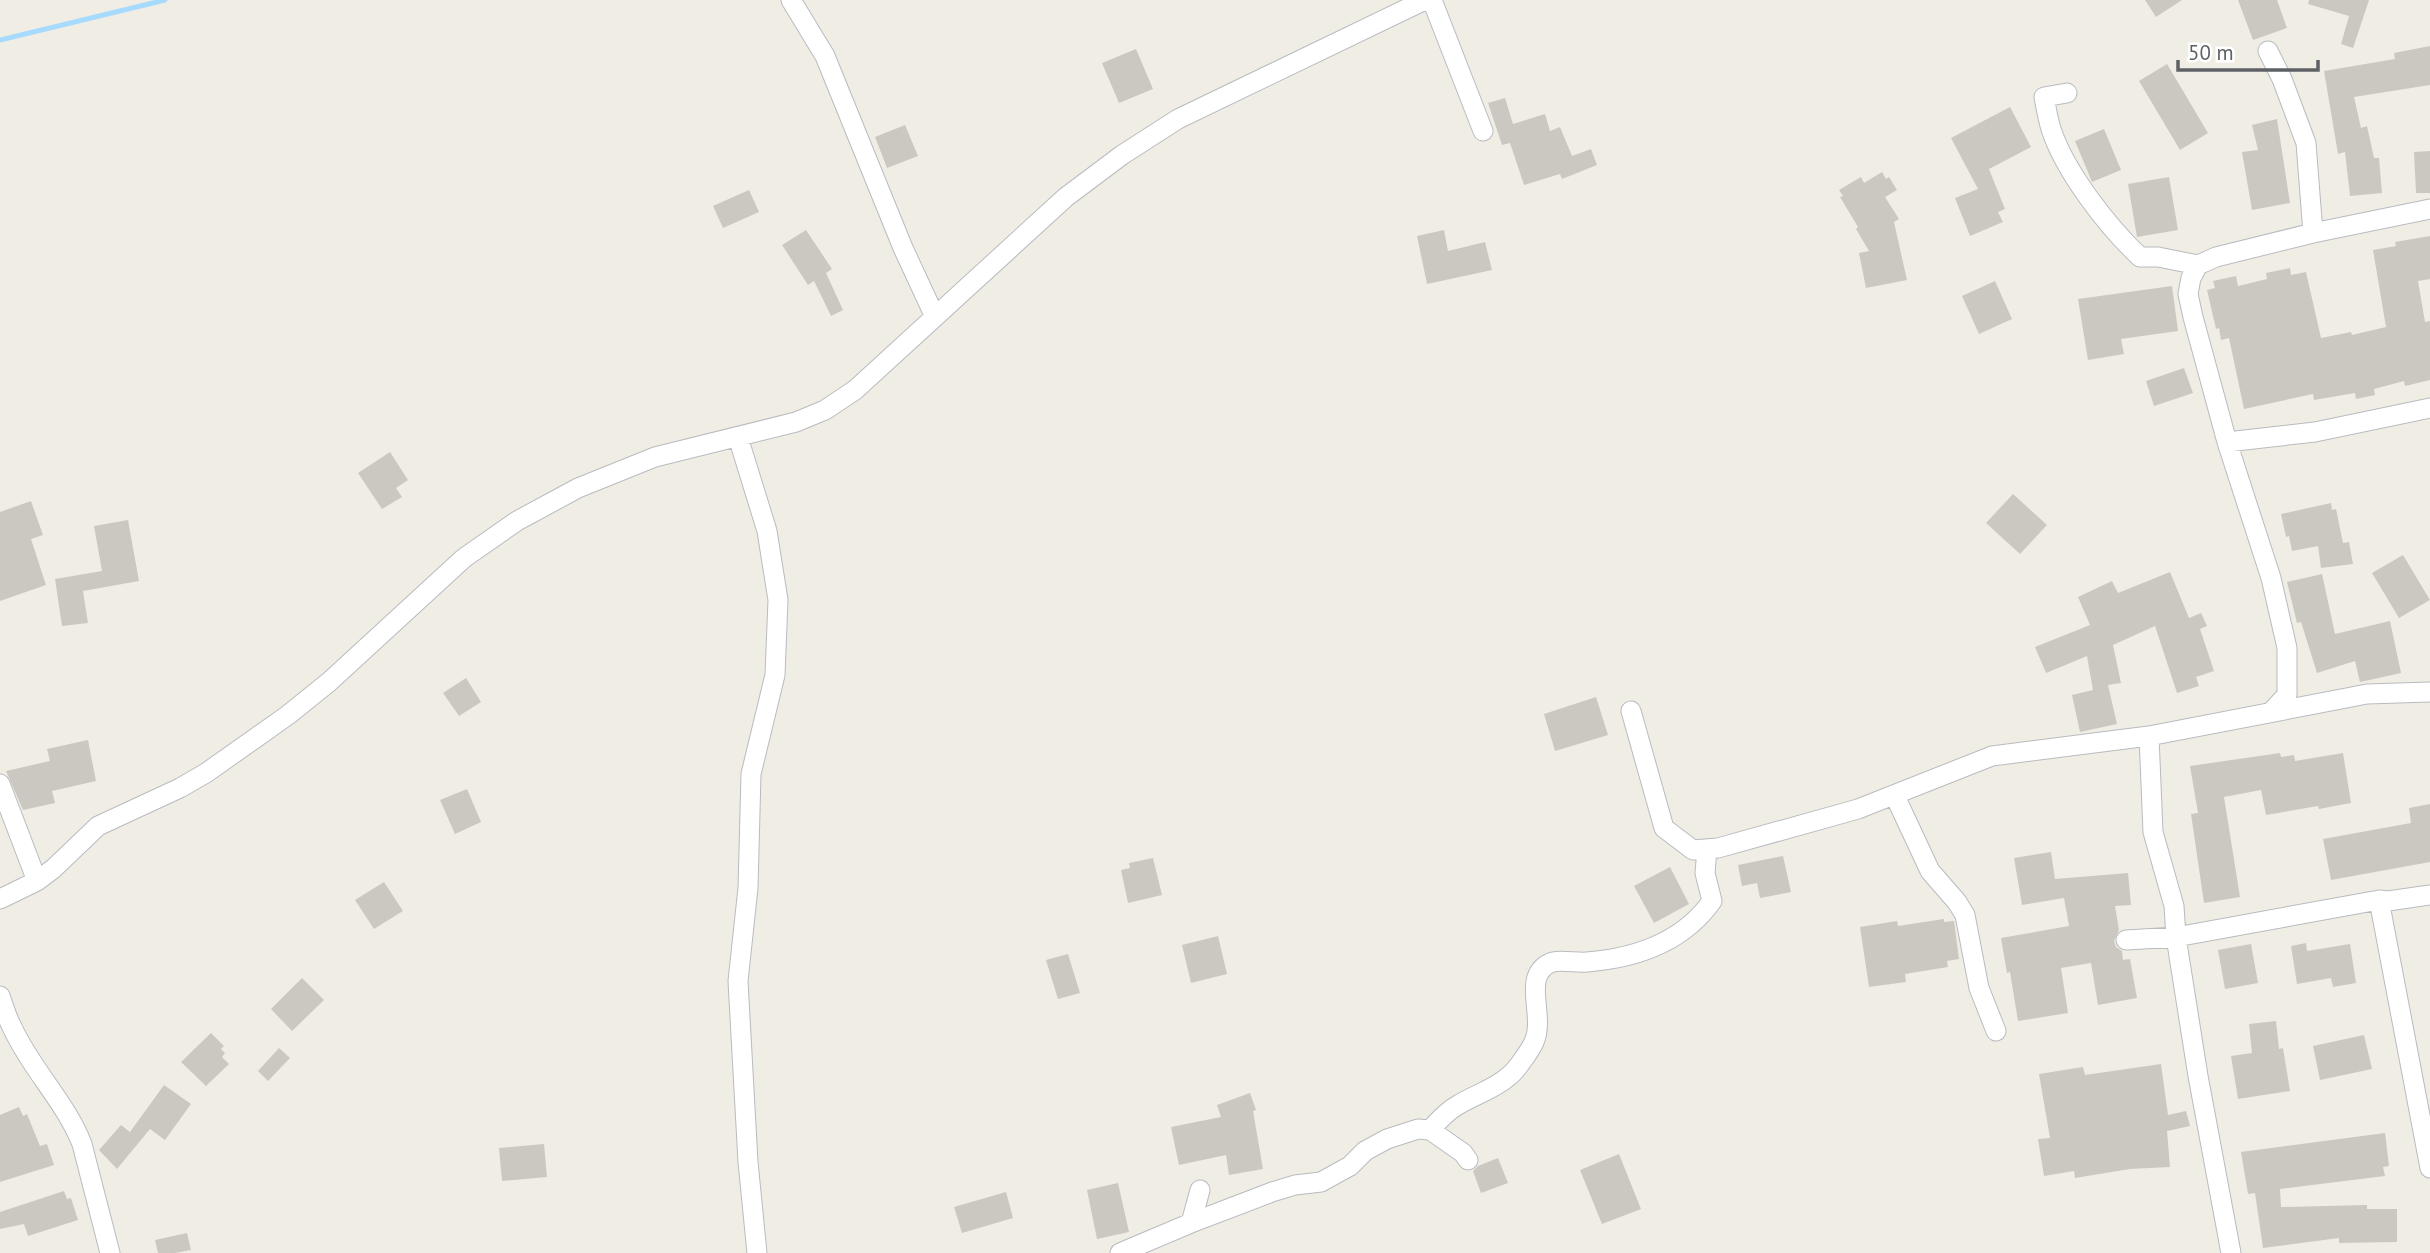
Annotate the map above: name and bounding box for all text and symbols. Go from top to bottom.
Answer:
scale bar [2178,28,2318,72]
text: 50 m [2188,39,2234,66]

